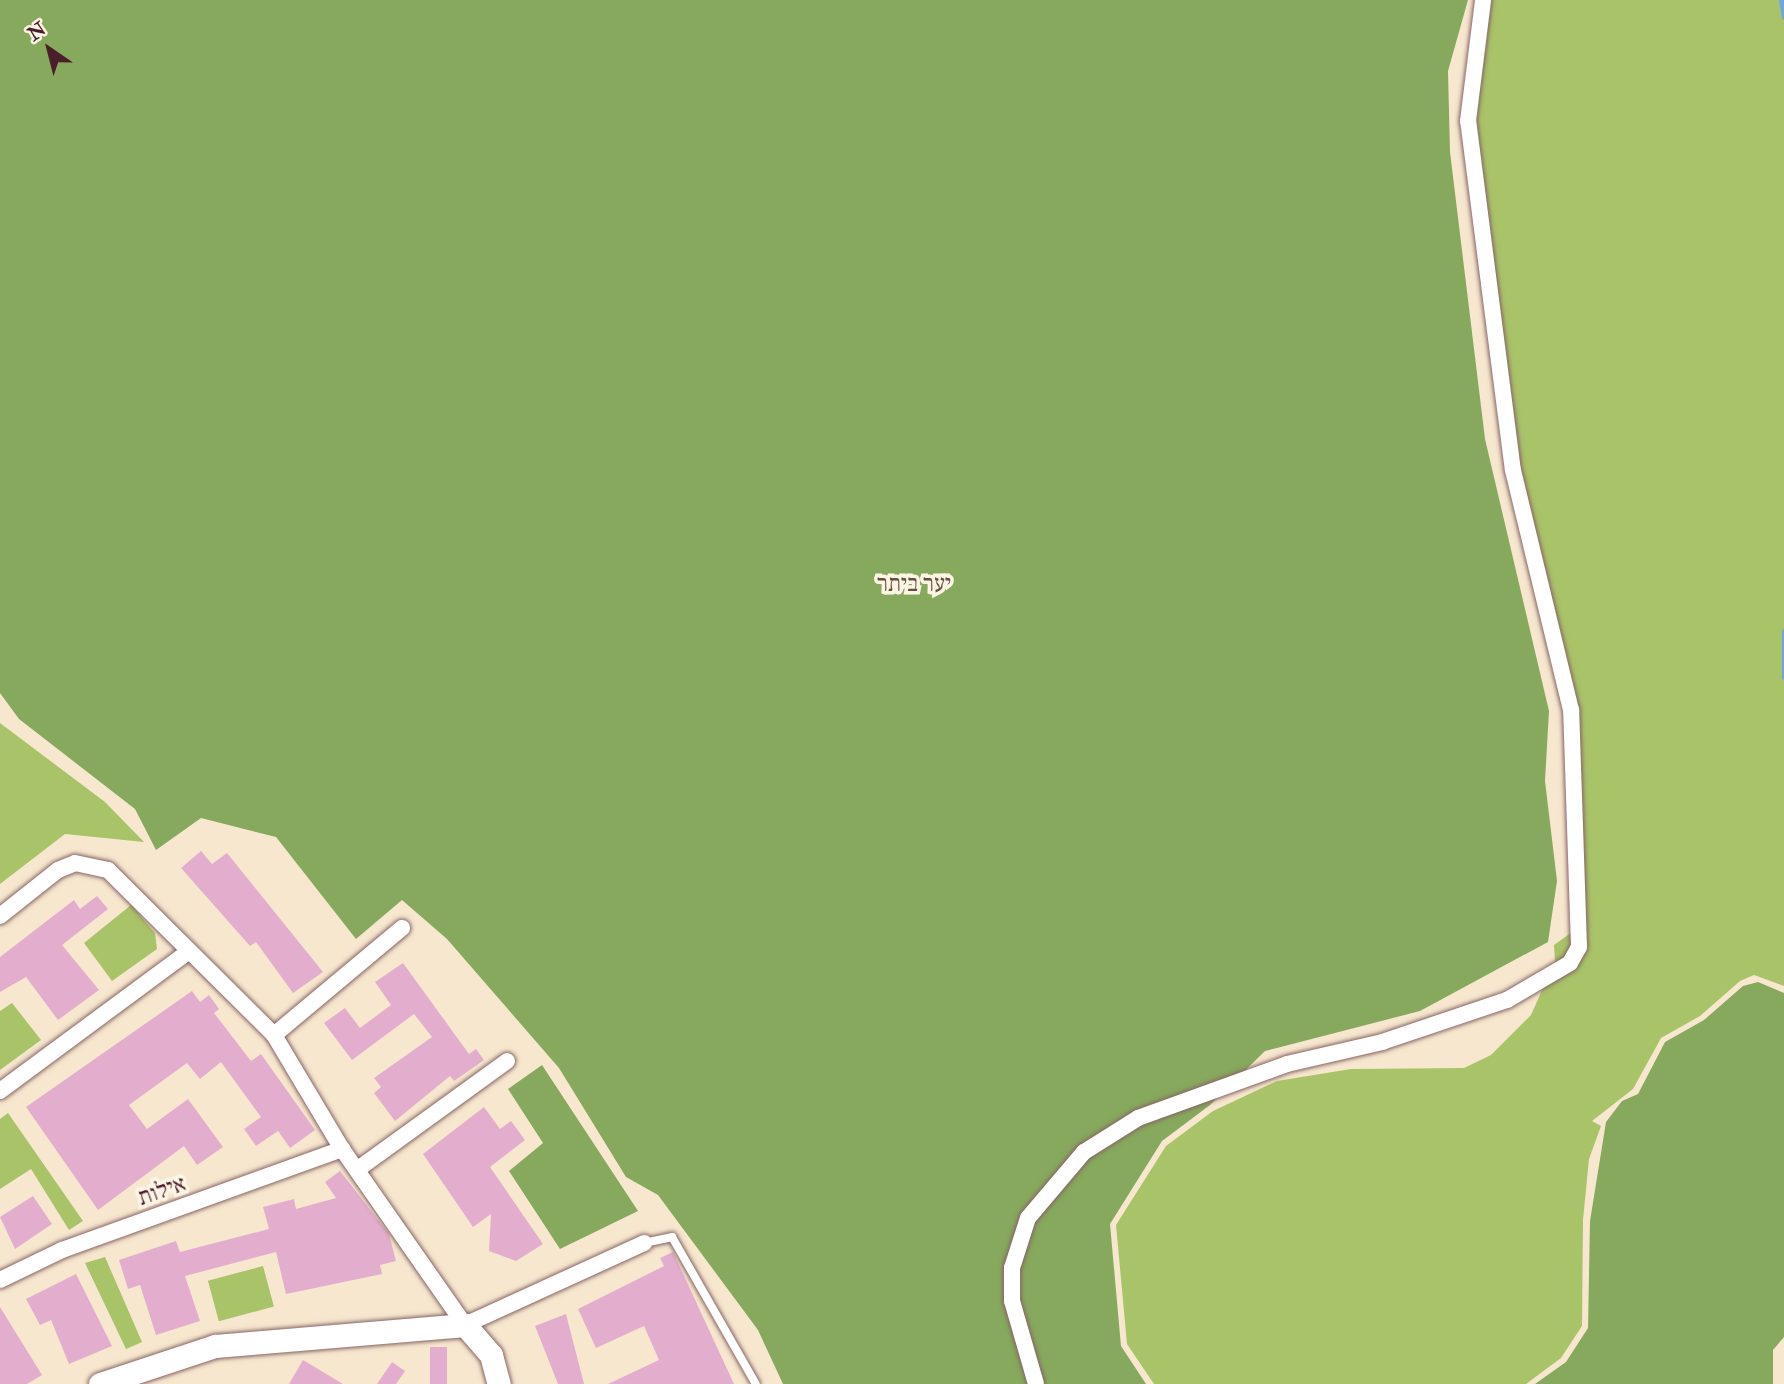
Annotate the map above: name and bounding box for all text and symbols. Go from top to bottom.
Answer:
north arrow [14,14,84,84]
text: N [23,17,51,47]
park label: יער ביתר [877,570,951,598]
street label: אילות [135,1170,189,1212]

